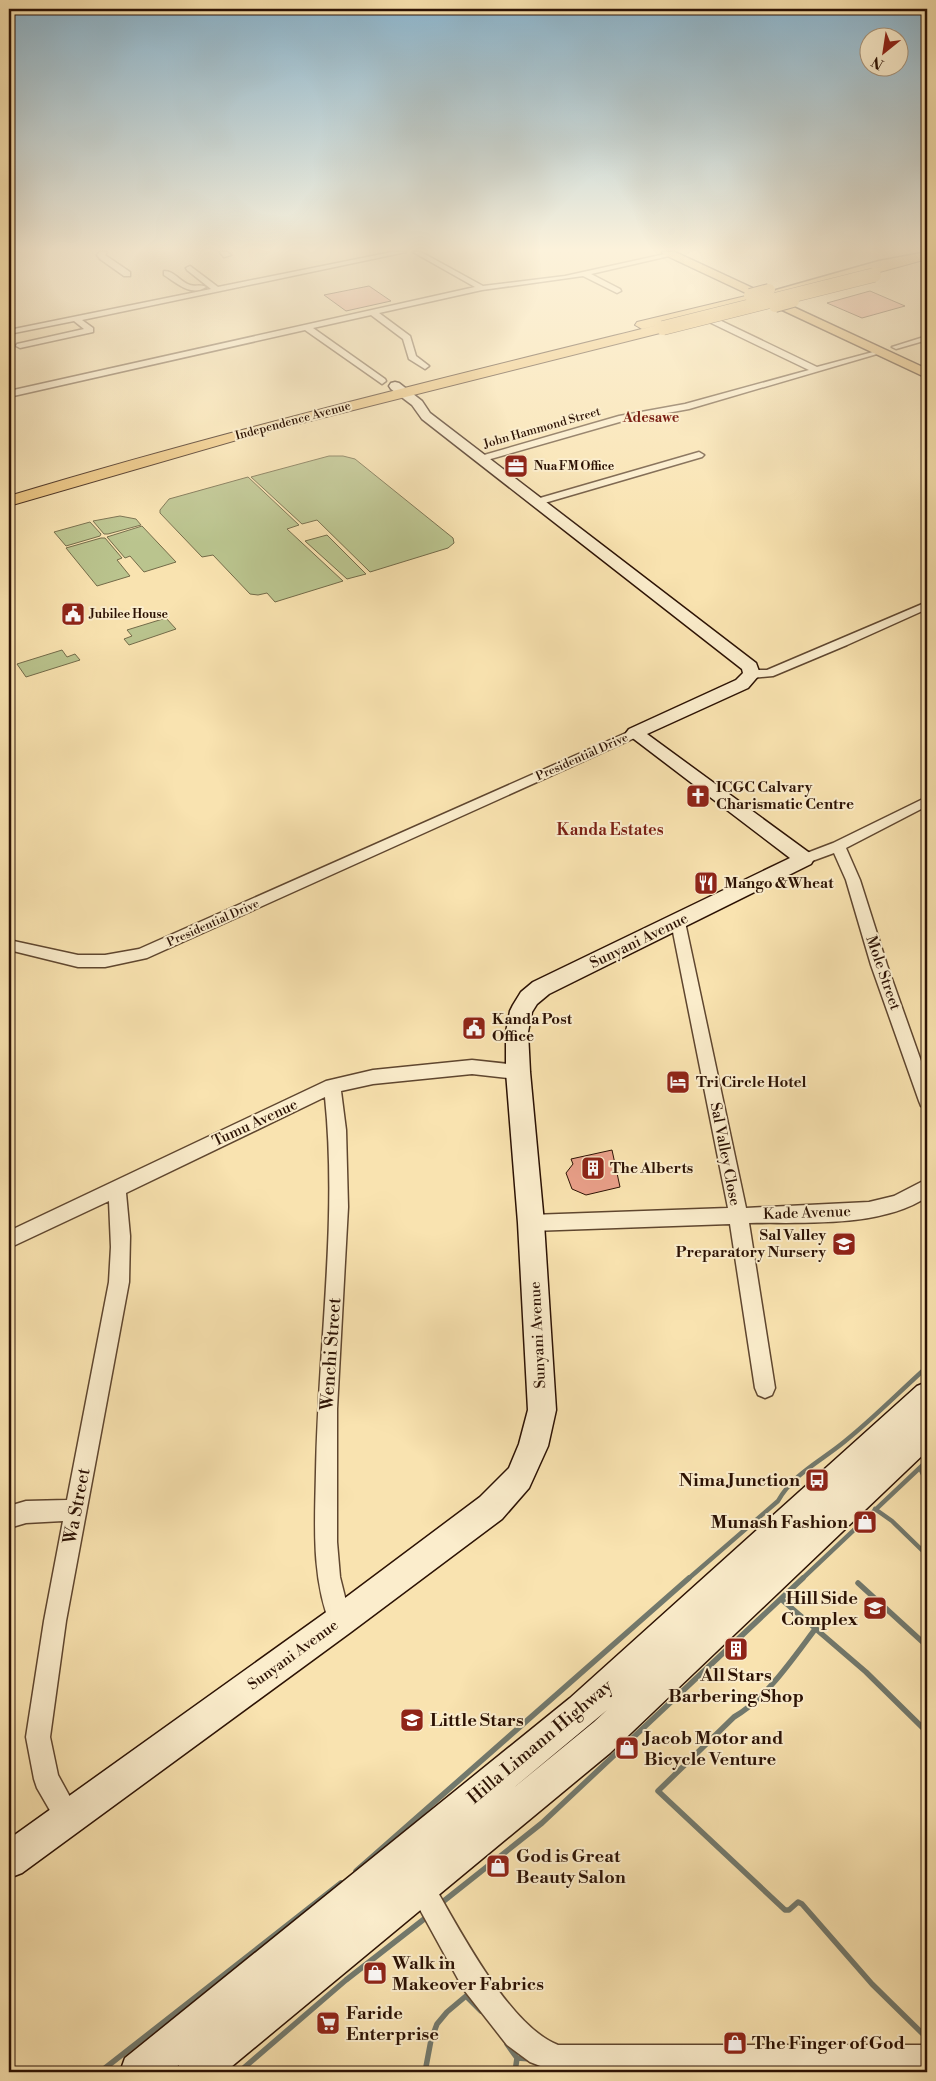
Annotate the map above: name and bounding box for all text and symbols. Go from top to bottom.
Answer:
north arrow [858,28,908,78]
text: N [869,52,887,73]
street label: Independence Avenue [234,398,352,444]
street label: John Hammond Street [481,404,603,452]
district label: Adesawe [622,409,680,427]
office icon: Nua FM Office [503,453,529,479]
place label: Nua FM Office [534,459,615,474]
public building icon: Jubilee House [60,601,86,627]
place label: Jubilee House [88,607,169,622]
street label: Presidential Drive [534,730,630,784]
place label: ICGC Calvary Charismatic Centre [716,778,854,814]
church icon: ICGC Calvary Charismatic Centre [685,783,711,809]
district label: Kanda Estates [556,820,664,840]
restaurant icon: Mango &Wheat [693,870,719,896]
place label: Mango &Wheat [724,874,834,893]
street label: Presidential Drive [165,896,261,950]
street label: Sunyani Avenue [587,909,691,973]
street label: Mole Street [861,933,905,1013]
place label: Kanda Post Office [492,1010,573,1046]
public building icon: Kanda Post Office [461,1015,487,1041]
hotel icon: Tri Circle Hotel [665,1069,691,1095]
place label: Tri Circle Hotel [696,1073,807,1092]
street label: Tumu Avenue [209,1095,301,1151]
street label: Sal Valley Close [706,1101,744,1207]
building icon: The Alberts [580,1155,606,1181]
place label: The Alberts [610,1159,693,1178]
street label: Kade Avenue [763,1202,851,1224]
place label: Sal Valley Preparatory Nursery [676,1226,826,1262]
school or university icon: Sal Valley Preparatory Nursery [831,1231,857,1257]
street label: Sunyani Avenue [526,1281,550,1389]
street label: Wenchi Street [316,1296,346,1412]
street label: Wa Street [58,1465,96,1547]
bus stop icon: Nima Junction [804,1467,830,1493]
place label: Nima Junction [679,1469,800,1492]
shop icon: Munash Fashion [852,1509,878,1535]
place label: Munash Fashion [711,1511,848,1534]
place label: Hill Side Complex [781,1587,859,1631]
school or university icon: Hill Side Complex [862,1595,888,1621]
street label: Sunyani Avenue [244,1616,342,1694]
building icon: All Stars Barbering Shop [723,1636,749,1662]
place label: All Stars Barbering Shop [668,1664,804,1708]
street label: Hilla Limann Highway [463,1674,617,1809]
school or university icon: Little Stars [399,1707,425,1733]
place label: Little Stars [430,1709,524,1732]
place label: Jacob Motor and Bicycle Venture [641,1727,783,1771]
shop icon: Jacob Motor and Bicycle Venture [614,1735,640,1761]
place label: God is Great Beauty Salon [516,1845,626,1889]
shop icon: God is Great Beauty Salon [485,1853,511,1879]
place label: Walk in Makeover Fabrics [391,1952,544,1996]
shop icon: Walk in Makeover Fabrics [362,1960,388,1986]
place label: Faride Enterprise [346,2002,439,2046]
supermarket icon: Faride Enterprise [315,2010,341,2036]
shop icon: The Finger of God [722,2030,748,2056]
place label: The Finger of God [752,2032,905,2055]

